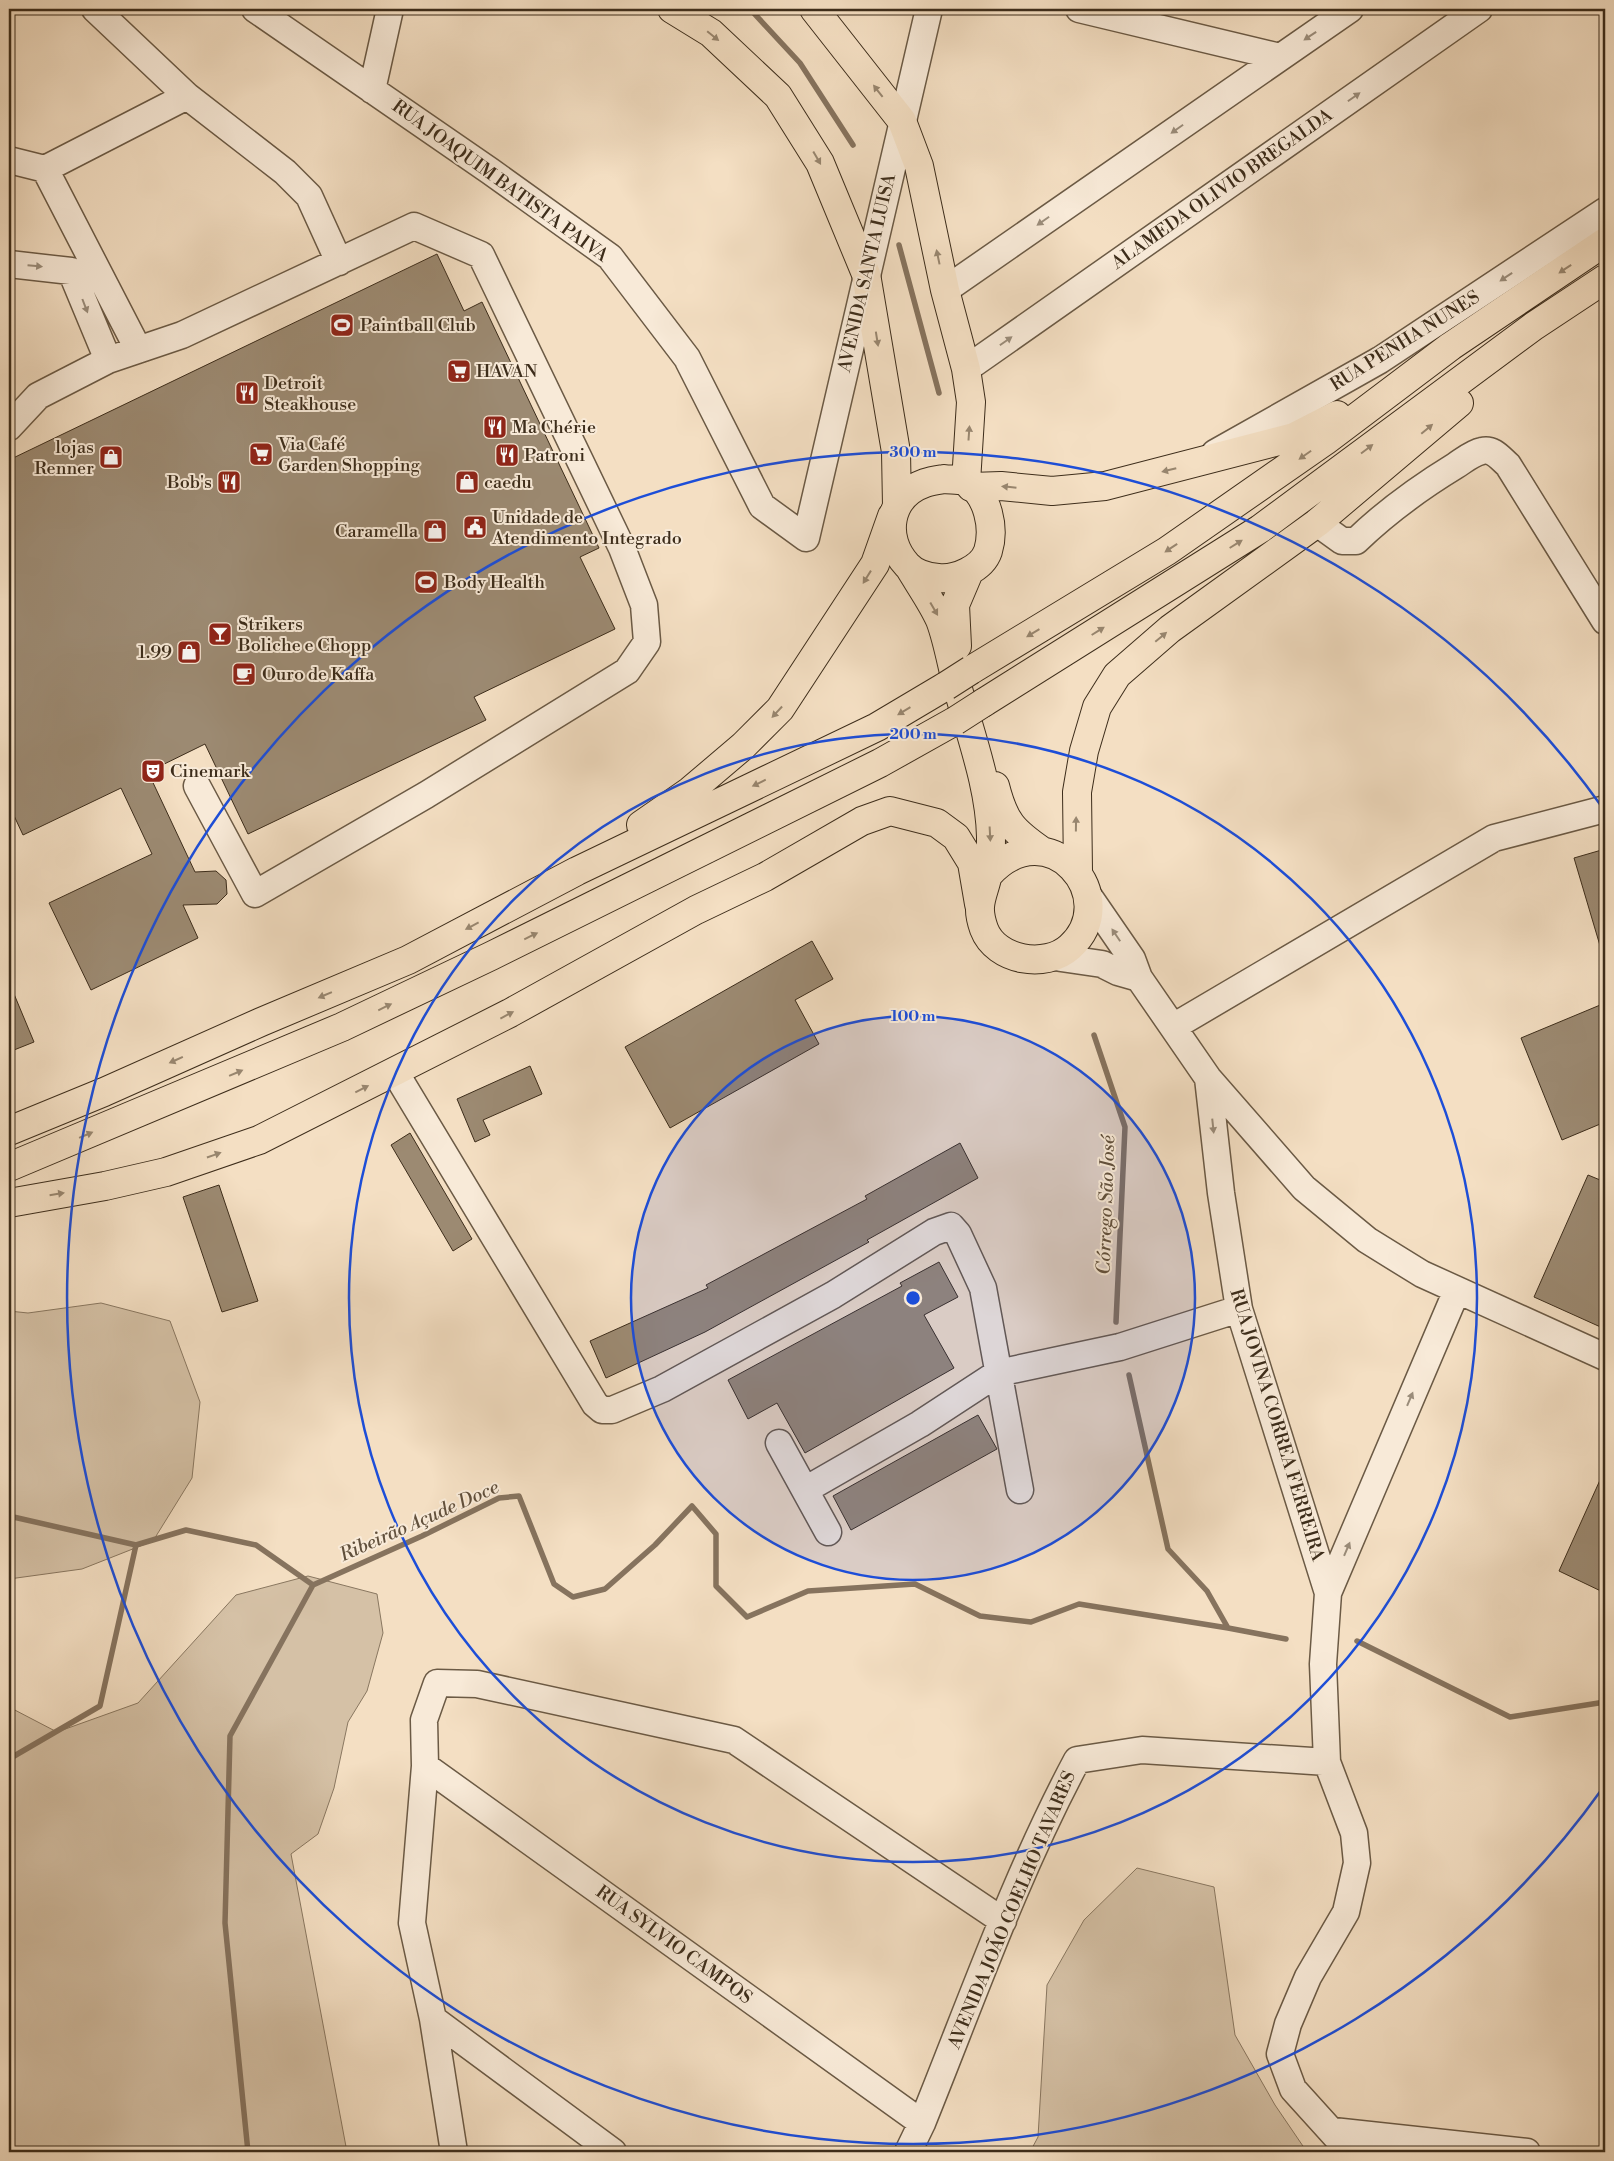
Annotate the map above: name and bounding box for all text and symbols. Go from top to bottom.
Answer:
one-way arrow [706,30,719,41]
one-way arrow [1303,31,1317,41]
one-way arrow [873,85,884,98]
one-way arrow [1347,92,1360,102]
street label: RUA JOAQUIM BATISTA PAIVA [387,95,613,268]
street label: ALAMEDA OLIVIO BREGALDA [1106,103,1338,275]
one-way arrow [1170,124,1183,134]
one-way arrow [813,151,821,166]
street label: AVENIDA SANTA LUISA [833,171,901,375]
one-way arrow [1036,217,1050,226]
one-way arrow [934,250,942,265]
one-way arrow [27,263,43,271]
one-way arrow [1558,264,1572,274]
one-way arrow [1500,272,1513,281]
street label: RUA PENHA NUNES [1326,286,1484,396]
one-way arrow [81,299,89,314]
sports icon: Paintball Club [329,312,355,338]
place label: Paintball Club [360,314,476,337]
one-way arrow [874,332,882,348]
one-way arrow [999,336,1013,346]
supermarket icon: HAVAN [446,358,472,384]
place label: HAVAN [476,360,538,383]
place label: Detroit Steakhouse [264,372,356,416]
restaurant icon: Detroit Steakhouse [234,380,260,406]
restaurant icon: Ma Chérie [482,414,508,440]
place label: Ma Chérie [512,416,596,439]
one-way arrow [1420,424,1433,435]
one-way arrow [966,425,974,441]
place label: Via Café Garden Shopping [277,433,420,477]
place label: lojas Renner [34,436,94,480]
supermarket icon: Via Café Garden Shopping [248,441,274,467]
restaurant icon: Patroni [494,442,520,468]
text: 300 m [890,443,937,462]
shop icon: lojas Renner [98,444,124,470]
place label: Patroni [524,444,585,467]
one-way arrow [1360,444,1374,454]
one-way arrow [1298,450,1312,460]
one-way arrow [1161,466,1176,474]
restaurant icon: Bob's [216,469,242,495]
shop icon: caedu [454,469,480,495]
place label: Bob's [166,471,212,494]
place label: caedu [484,471,533,494]
one-way arrow [1001,483,1017,491]
place label: Unidade de Atendimento Integrado [491,506,682,550]
public building icon: Unidade de Atendimento Integrado [462,514,488,540]
shop icon: Caramella [422,518,448,544]
place label: Caramella [335,520,419,543]
one-way arrow [1229,540,1242,549]
one-way arrow [1164,543,1178,552]
sports icon: Body Health [413,569,439,595]
one-way arrow [862,570,872,584]
place label: Body Health [443,571,545,594]
one-way arrow [929,603,938,616]
place label: Strikers Boliche e Chopp [237,613,371,657]
bar icon: Strikers Boliche e Chopp [207,621,233,647]
one-way arrow [1091,626,1105,635]
one-way arrow [1026,628,1039,637]
one-way arrow [1155,632,1167,643]
shop icon: 1.99 [176,639,202,665]
place label: 1.99 [138,641,172,664]
cafe icon: Ouro de Kaffa [231,661,257,687]
place label: Ouro de Kaffa [262,663,375,686]
one-way arrow [771,706,783,718]
one-way arrow [898,706,911,715]
text: 200 m [889,725,937,744]
theatre icon: Cinemark [140,758,166,784]
place label: Cinemark [170,760,252,783]
one-way arrow [752,780,766,788]
one-way arrow [1072,815,1080,831]
one-way arrow [987,826,995,842]
one-way arrow [464,922,479,930]
one-way arrow [1111,929,1121,942]
one-way arrow [524,932,538,940]
one-way arrow [318,991,332,999]
one-way arrow [378,1003,392,1011]
text: 100 m [891,1007,936,1026]
one-way arrow [499,1011,514,1019]
one-way arrow [169,1056,183,1064]
one-way arrow [229,1068,243,1076]
one-way arrow [355,1085,370,1093]
one-way arrow [1210,1118,1218,1134]
one-way arrow [79,1131,93,1139]
water label: Córrego São José [1092,1134,1120,1275]
one-way arrow [207,1151,222,1159]
one-way arrow [49,1189,65,1197]
street label: RUA JOVINA CORREA FERREIRA [1225,1286,1330,1565]
centre of rings [904,1289,922,1307]
one-way arrow [1407,1392,1415,1406]
water label: Ribeirão Açude Doce [335,1475,503,1567]
one-way arrow [1343,1541,1351,1556]
street label: AVENIDA JOÃO COELHO TAVARES [942,1767,1081,2053]
street label: RUA SYLVIO CAMPOS [591,1881,757,2009]

